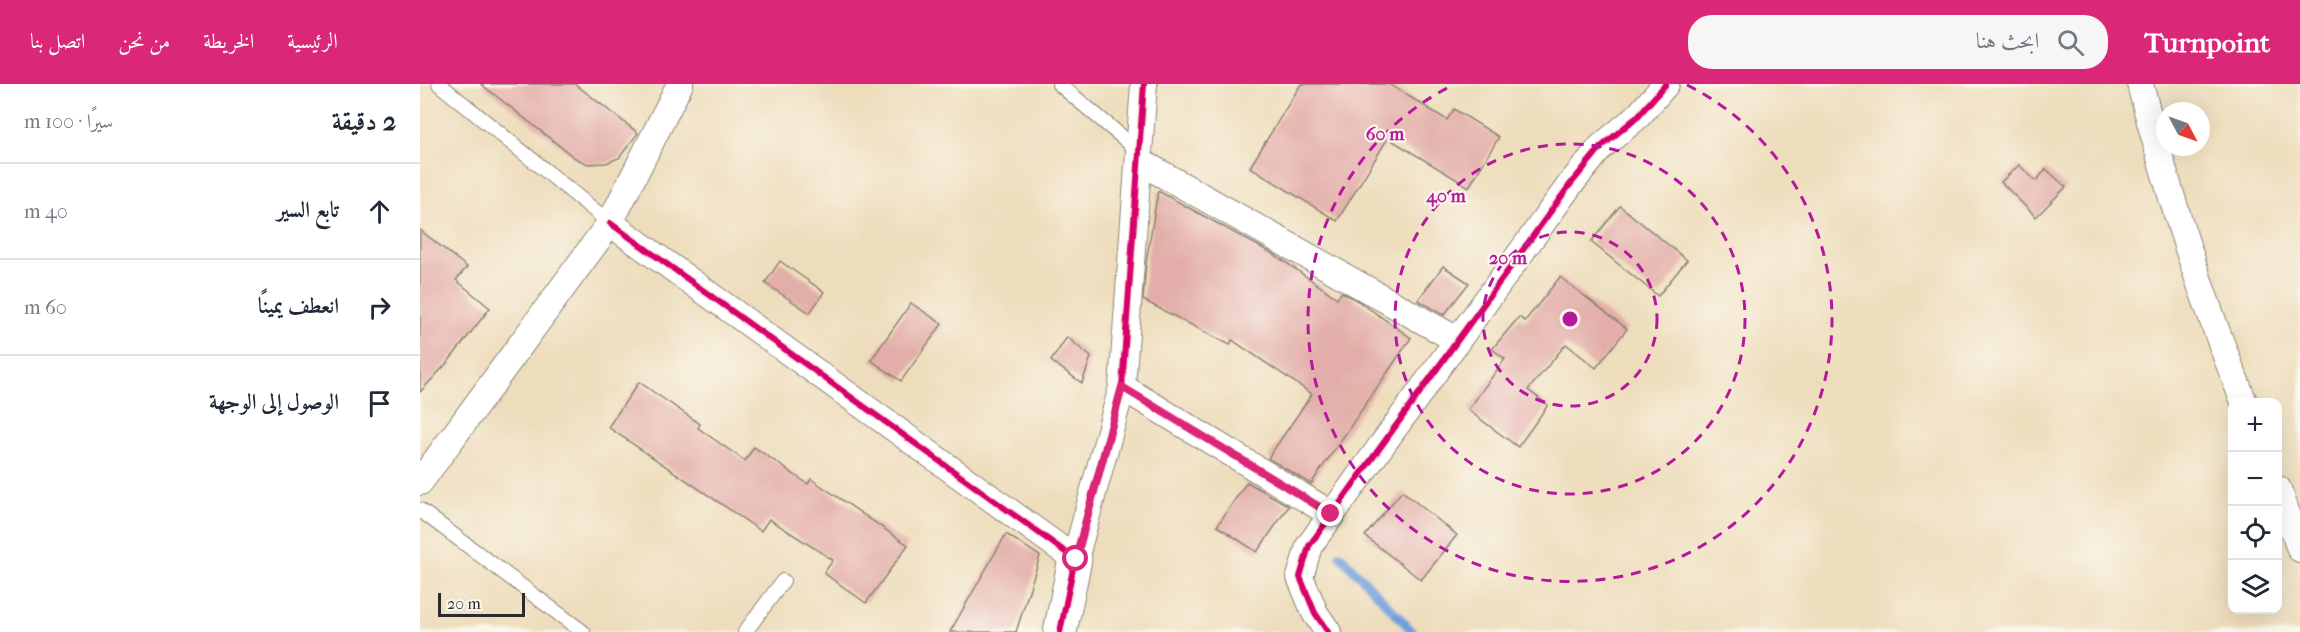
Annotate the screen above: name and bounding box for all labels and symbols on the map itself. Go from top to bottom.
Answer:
north arrow [2156,102,2210,156]
text: 60 m [1366,124,1405,145]
text: 40 m [1425,186,1467,207]
text: 20 m [1489,248,1528,269]
centre of rings [1560,309,1580,329]
route end [1317,500,1343,526]
route start [1062,545,1088,571]
scale bar [438,590,525,618]

